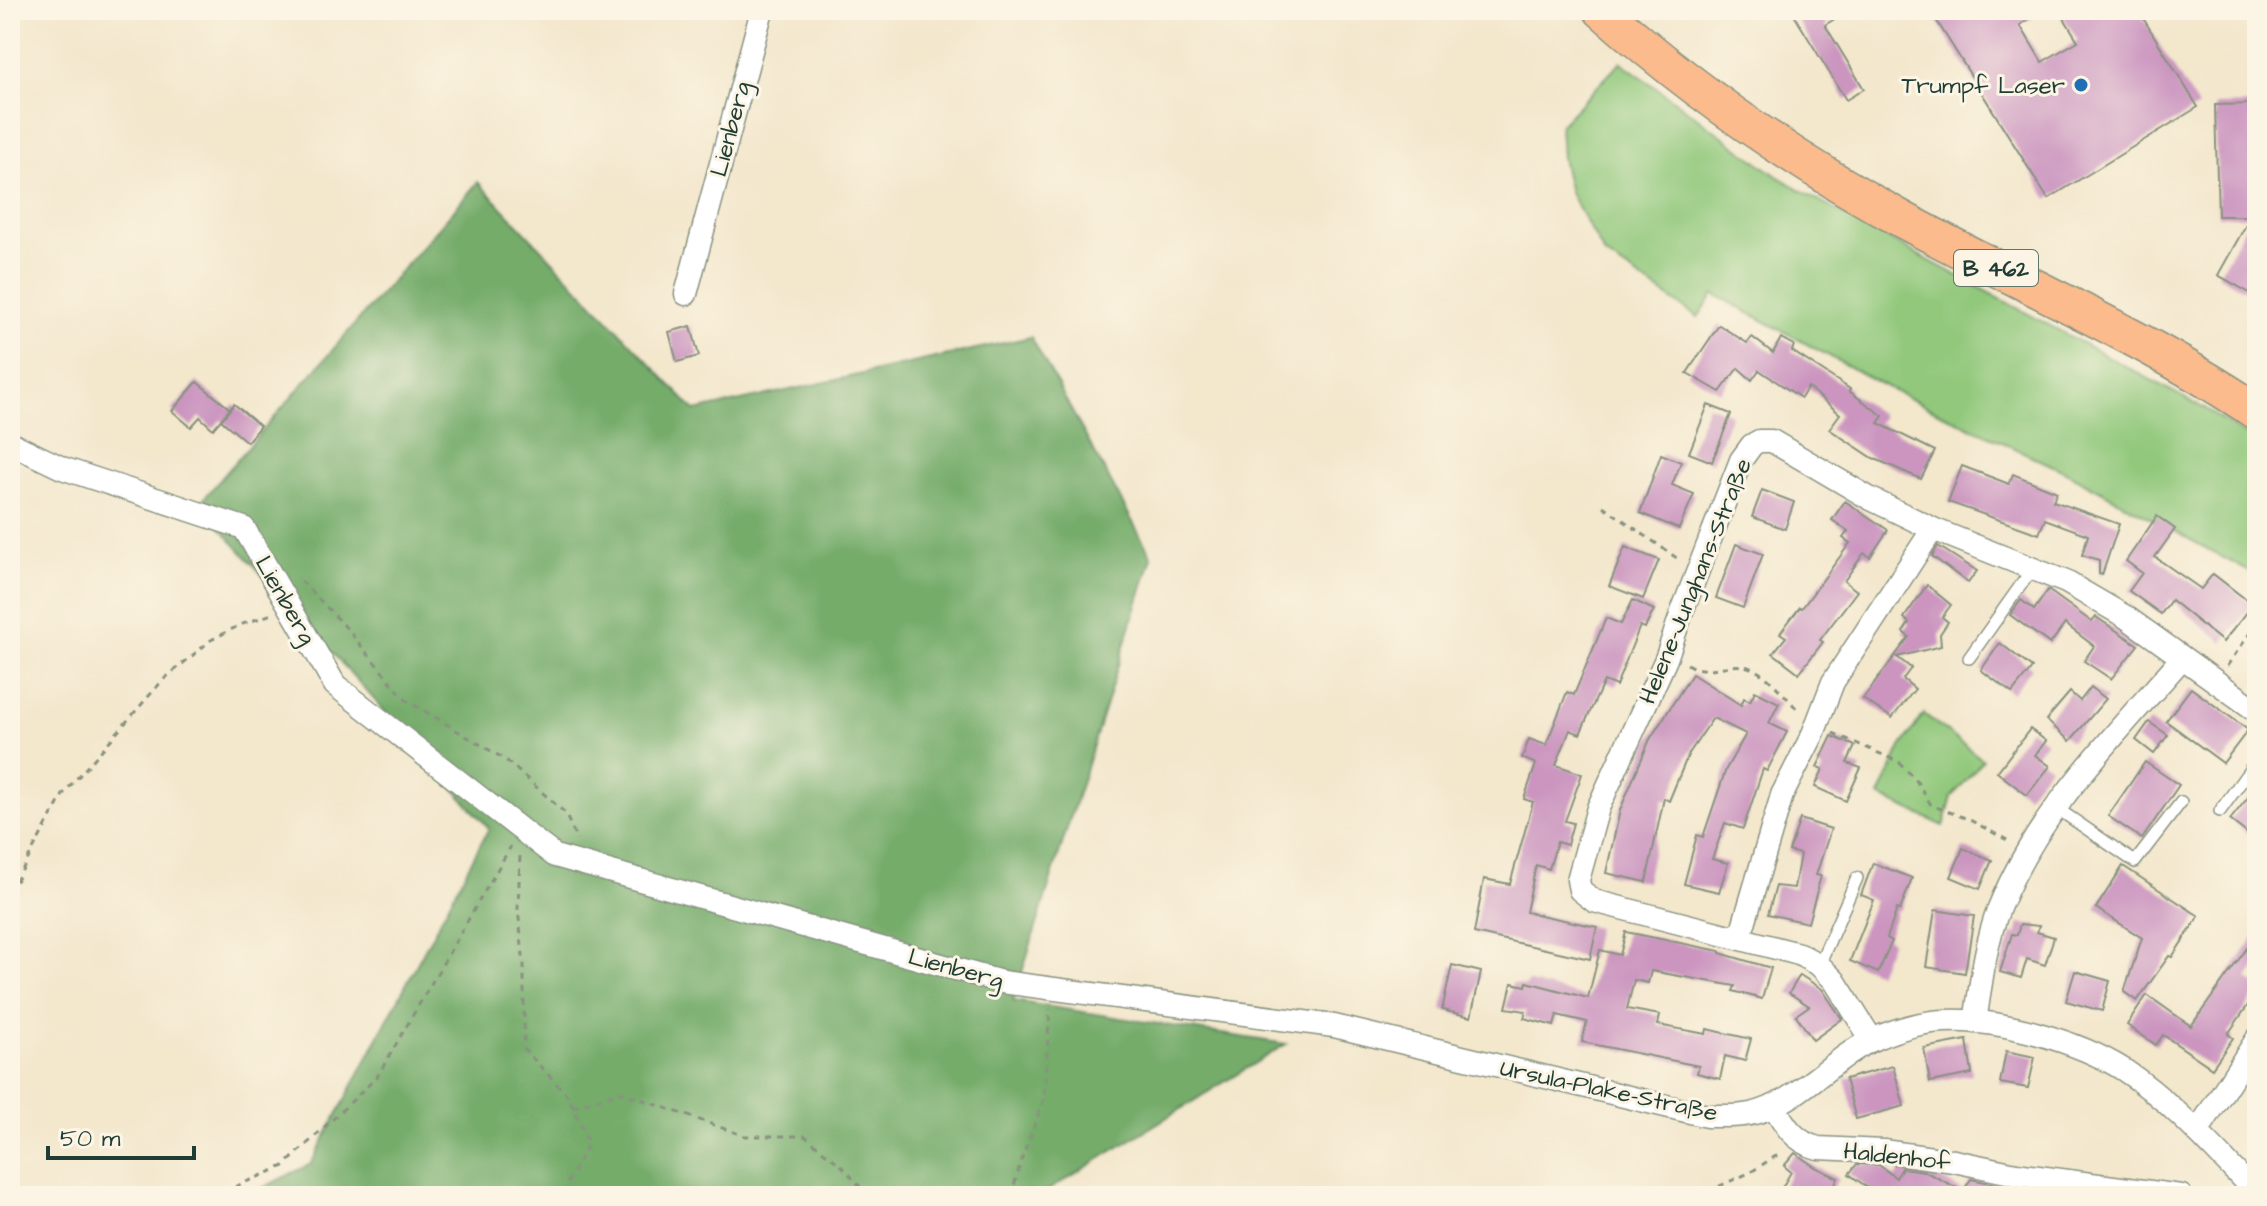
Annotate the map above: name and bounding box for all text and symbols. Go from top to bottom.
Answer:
place label: Trumpf Laser [1902,69,2065,103]
marker: Trumpf Laser [2072,76,2090,94]
street label: Lienberg [702,78,761,181]
road number: B 462 [1954,250,2038,286]
street label: Helene-Junghans-Straße [1631,453,1762,710]
street label: Lienberg [245,550,324,652]
street label: Lienberg [904,940,1007,999]
street label: Ursula-Plake-Straße [1497,1051,1721,1131]
scale bar [48,1110,194,1160]
text: 50 m [60,1122,121,1156]
street label: Haldenhof [1842,1134,1953,1180]

